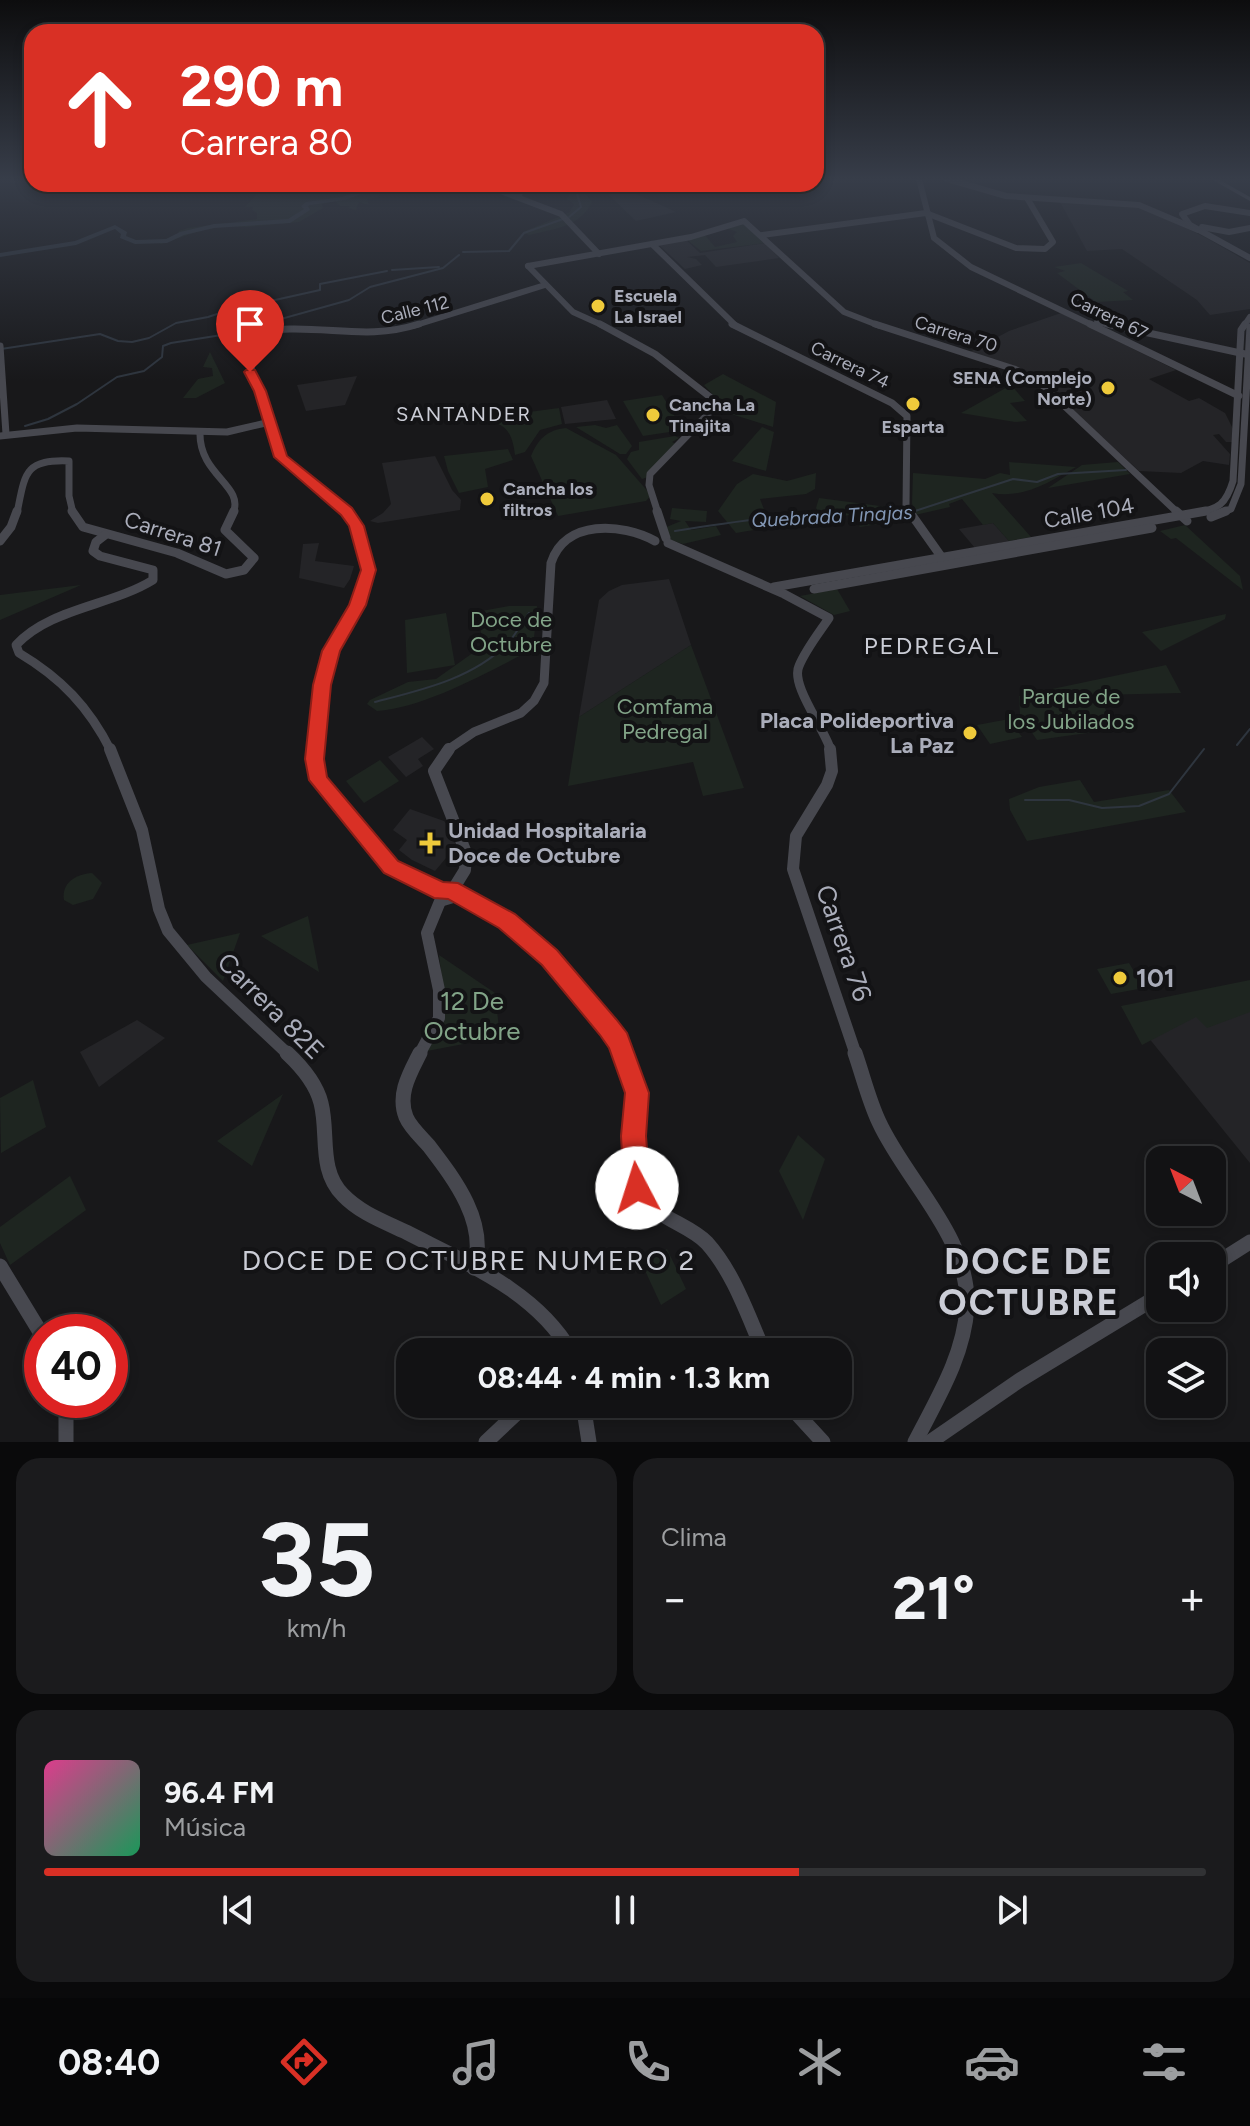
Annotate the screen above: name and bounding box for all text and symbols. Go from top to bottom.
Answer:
text: 290 m [180,53,343,120]
icon: ahead [48,56,152,160]
text: Carrera 80 [180,121,353,164]
place label: Escuela La Israel [614,285,682,328]
street label: Carrera 67 [1067,288,1152,344]
pin [216,290,284,372]
street label: Calle 112 [379,291,451,329]
marker: Escuela La Israel [589,297,607,315]
icon: arrive [228,302,272,346]
street label: Carrera 70 [912,311,1000,357]
street label: Carrera 74 [807,337,893,393]
place label: SENA (Complejo Norte) [952,367,1092,410]
marker: SENA (Complejo Norte) [1099,379,1117,397]
place label: Cancha La Tinajita [669,394,755,437]
marker: Esparta [904,395,922,413]
district label: SANTANDER [396,402,532,426]
marker: Cancha La Tinajita [644,406,662,424]
place label: Esparta [882,416,944,438]
place label: Cancha los filtros [503,478,594,521]
marker: Cancha los filtros [478,490,496,508]
street label: Calle 104 [1042,492,1136,534]
water label: Quebrada Tinajas [751,500,914,532]
street label: Carrera 81 [121,506,225,562]
park label: Doce de Octubre [470,606,552,658]
district label: PEDREGAL [864,631,1000,660]
park label: Parque de los Jubilados [1008,683,1134,735]
park label: Comfama Pedregal [617,693,713,745]
place label: Placa Polideportiva La Paz [760,707,954,759]
marker: Placa Polideportiva La Paz [961,724,979,742]
place label: Unidad Hospitalaria Doce de Octubre [448,817,647,869]
marker: Unidad Hospitalaria Doce de Octubre [419,832,441,854]
street label: Carrera 76 [809,881,879,1005]
street label: Carrera 82E [211,946,331,1066]
place label: 101 [1136,962,1175,994]
marker: 101 [1111,969,1129,987]
park label: 12 De Octubre [424,985,520,1047]
position arrow [595,1146,679,1230]
north arrow [1146,1146,1226,1226]
map controls [1146,1146,1226,1418]
district label: DOCE DE OCTUBRE [938,1240,1120,1324]
button: sound [1146,1242,1226,1322]
district label: DOCE DE OCTUBRE NUMERO 2 [242,1243,696,1277]
speed limit sign: 40 [24,1314,128,1418]
button: layers [1146,1338,1226,1418]
text: 08:44 · 4 min · 1.3 km [478,1359,770,1396]
text: 35 [257,1497,376,1622]
text: Clima [661,1521,727,1553]
text: 21° [892,1562,975,1634]
text: − [661,1572,688,1625]
text: + [1179,1572,1206,1625]
text: km/h [287,1612,346,1644]
text: 96.4 FM [164,1774,275,1811]
text: Música [164,1811,246,1843]
icon: previous [216,1888,260,1932]
icon: pause [603,1888,647,1932]
icon: next [990,1888,1034,1932]
icon: directions [276,2034,332,2090]
icon: music [448,2034,504,2090]
icon: phone [620,2034,676,2090]
icon: climate [792,2034,848,2090]
icon: car [964,2034,1020,2090]
icon: filters [1136,2034,1192,2090]
text: 08:40 [58,2041,160,2084]

